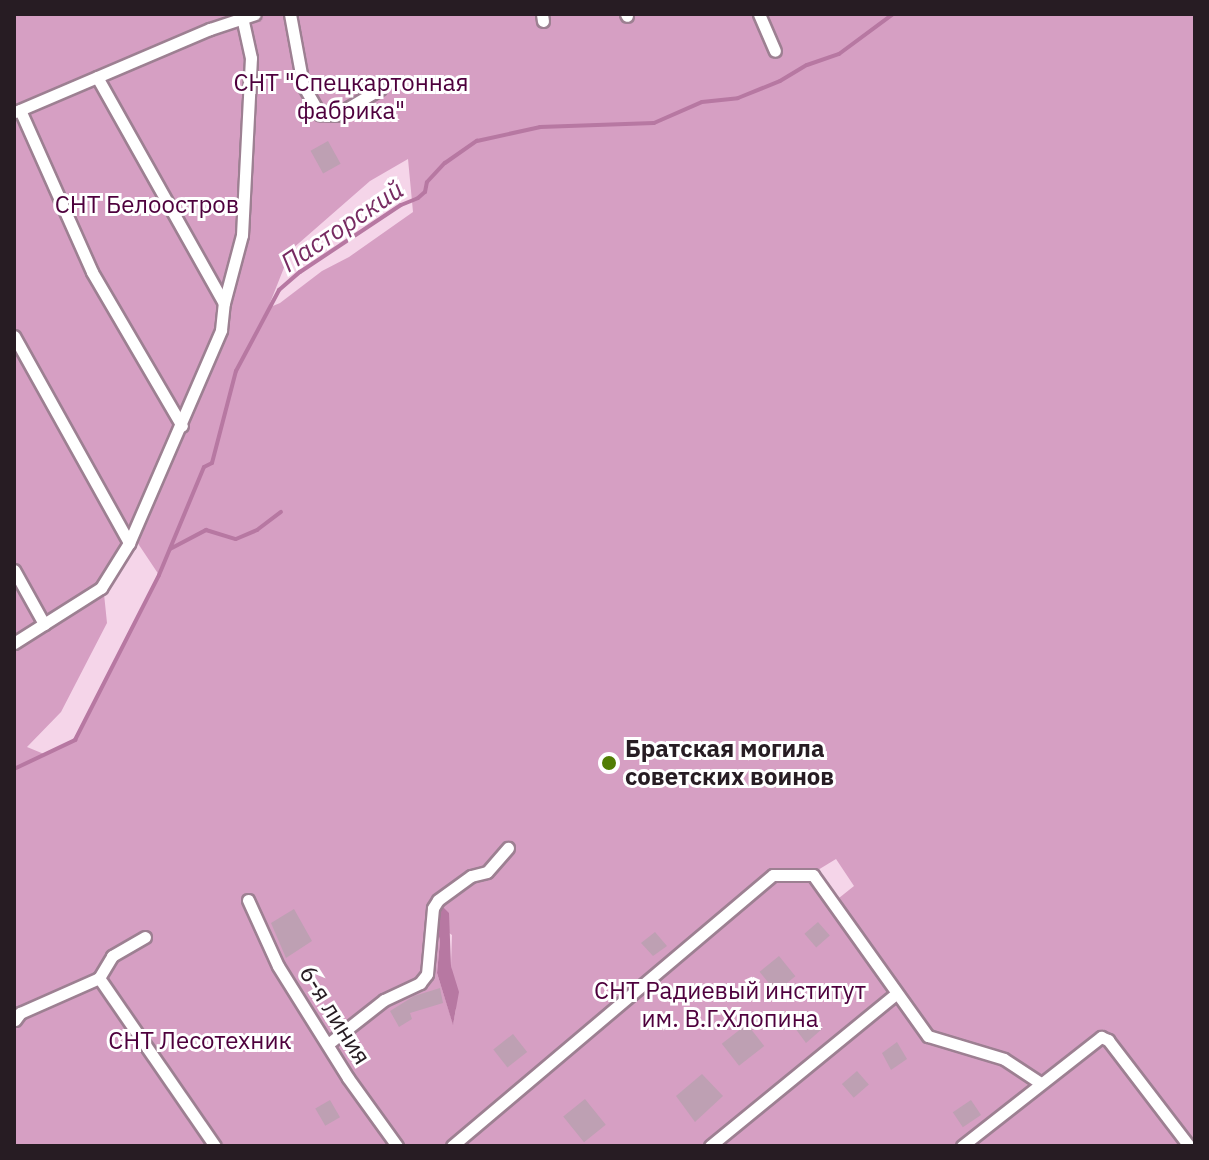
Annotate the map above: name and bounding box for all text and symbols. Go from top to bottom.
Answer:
park label: СНТ "Спецкартонная фабрика" [233,69,469,125]
water label: Пасторский [275,174,409,278]
park label: СНТ Белоостров [55,191,239,219]
place label: Братская могила советских воинов [625,735,834,791]
marker: Братская могила советских воинов [600,754,618,772]
street label: 6-я линия [293,960,377,1070]
park label: СНТ Радиевый институт им. В.Г.Хлопина [594,977,866,1033]
park label: СНТ Лесотехник [108,1027,292,1055]

